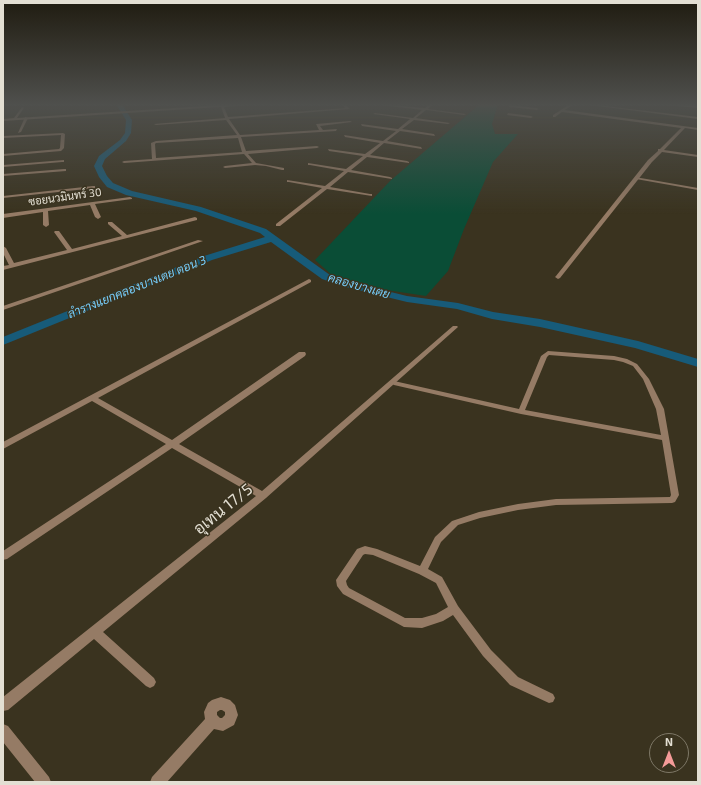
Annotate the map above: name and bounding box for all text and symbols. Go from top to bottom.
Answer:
street label: ซอยนวมินทร์ 30 [28,185,102,209]
water label: ลำรางแยกคลองบางเตย ตอน 3 [66,253,208,321]
water label: คลองบางเตย [326,270,392,302]
street label: อุเทน 17/5 [190,480,256,538]
north arrow [649,733,689,773]
text: N [665,735,673,748]

